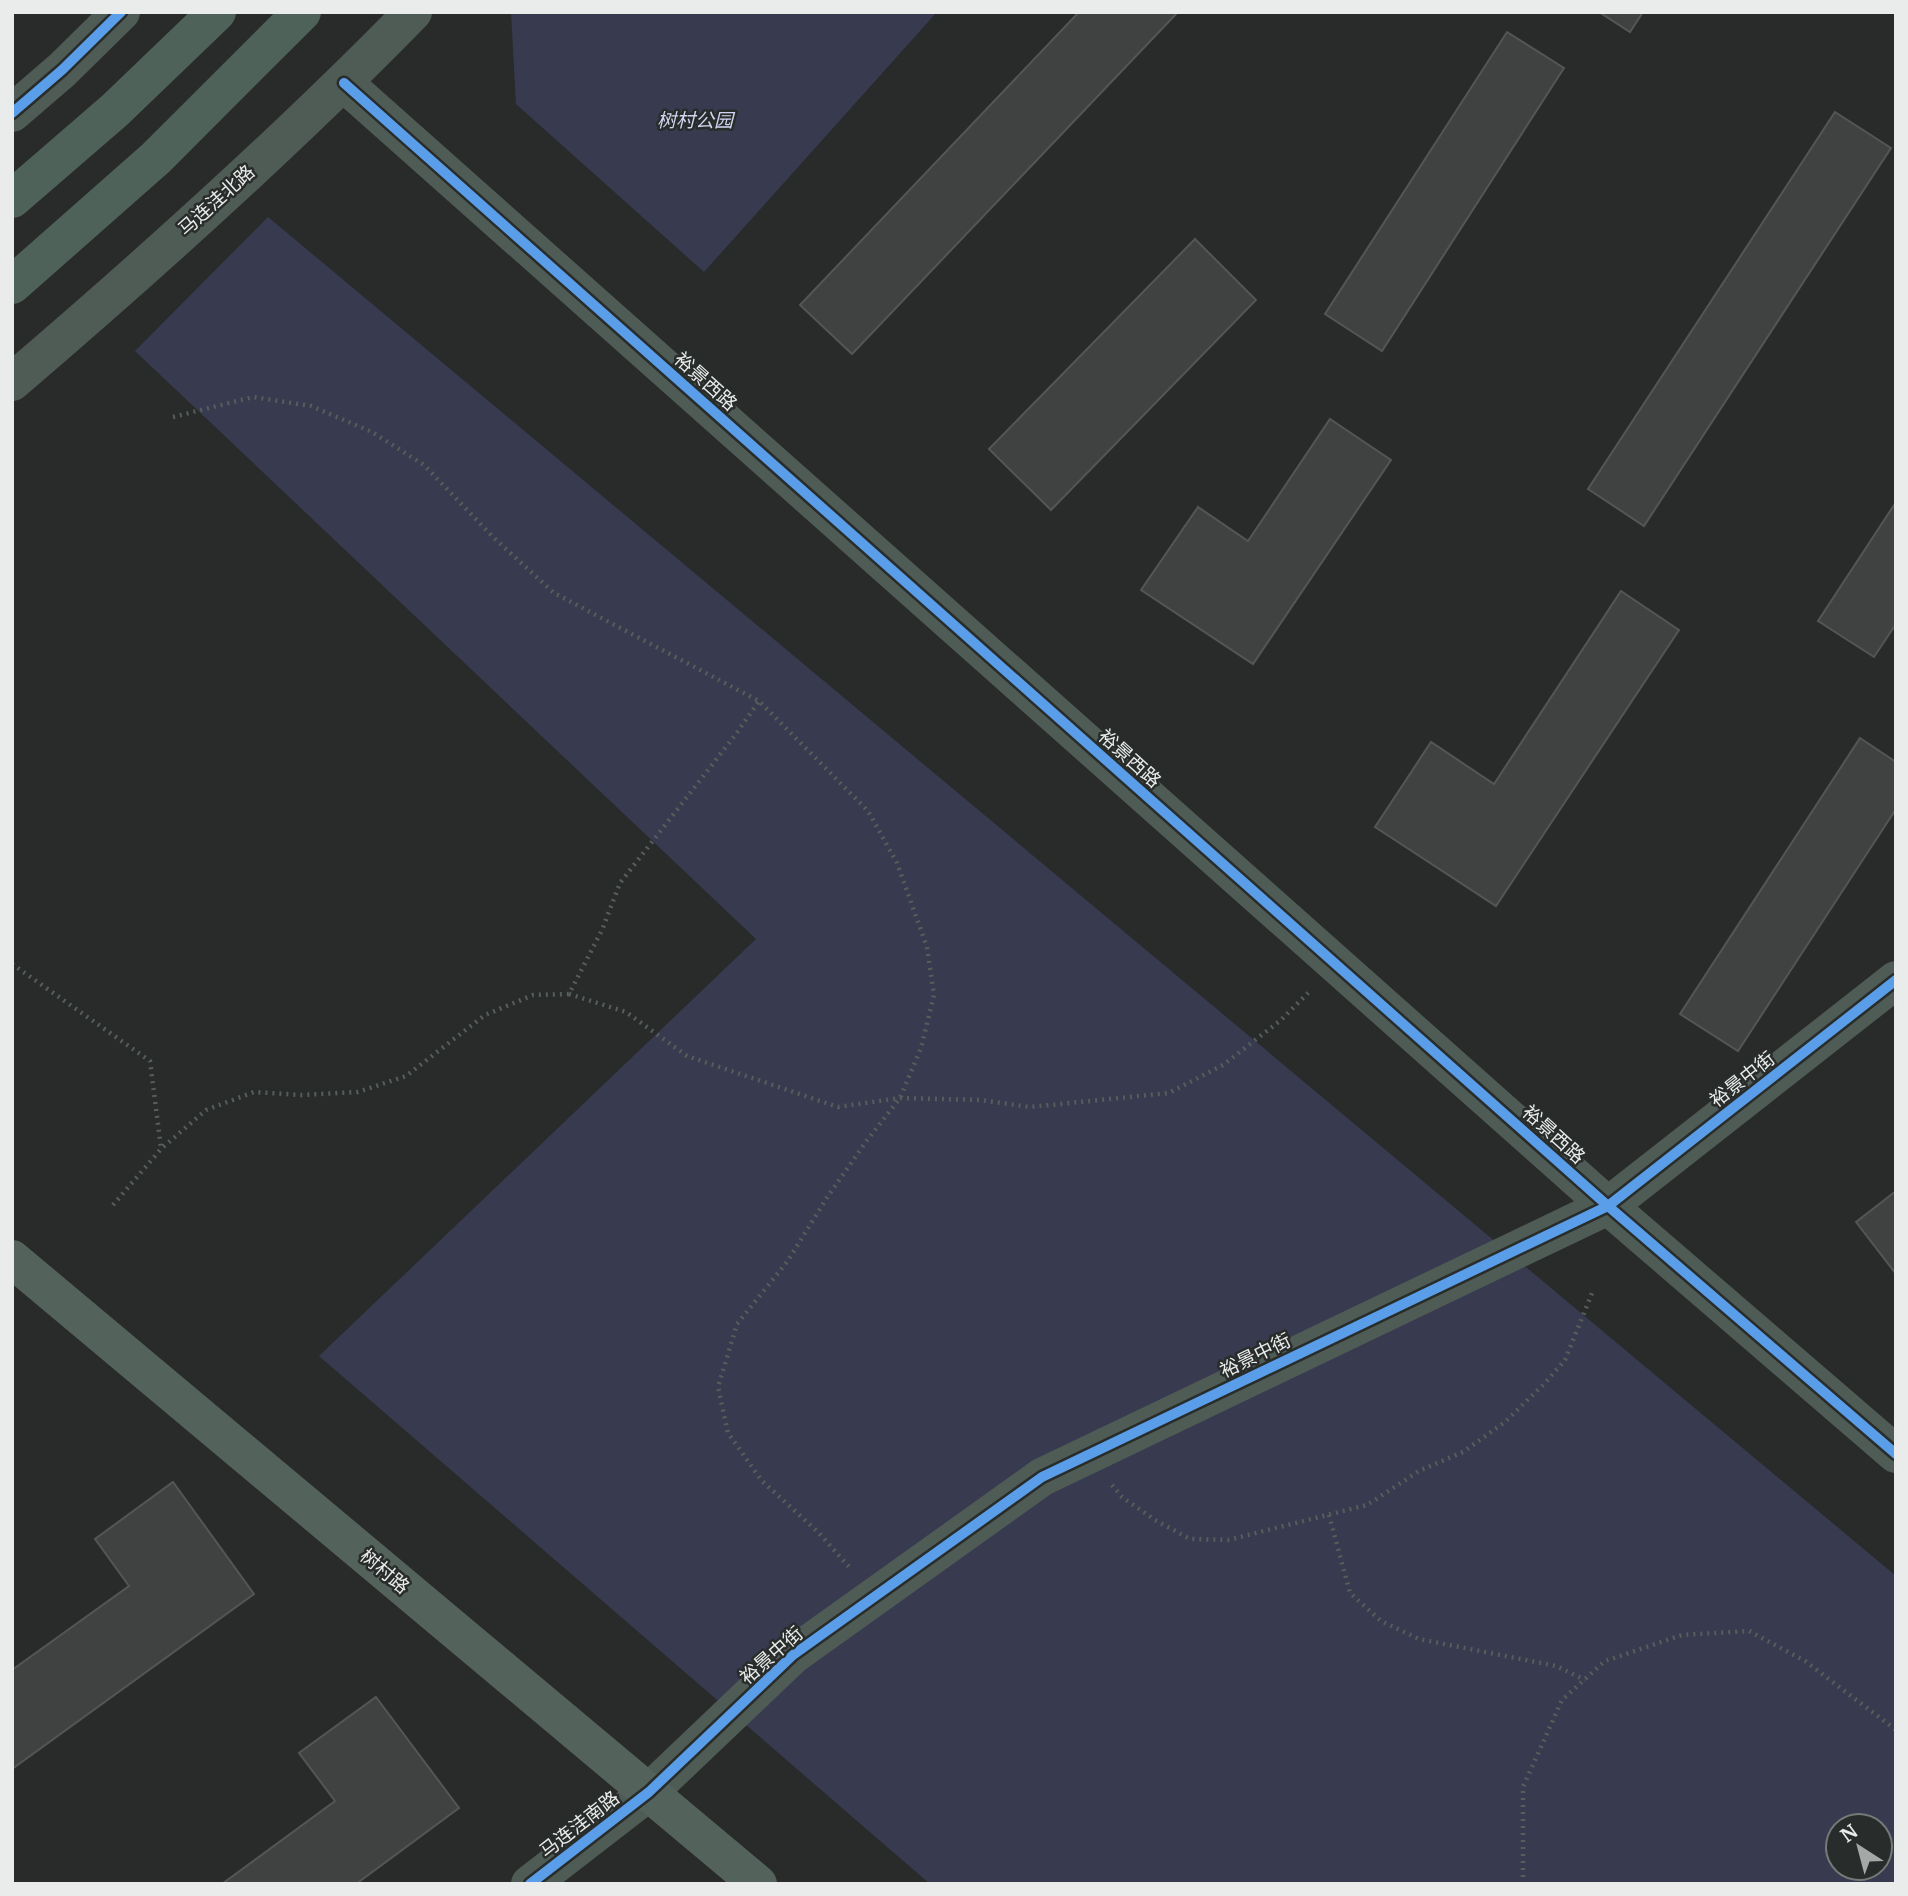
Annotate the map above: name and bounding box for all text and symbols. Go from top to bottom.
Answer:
park label: 树村公园 [657,108,736,132]
street label: 马连洼北路 [173,159,259,241]
street label: 裕景西路 [670,347,742,415]
street label: 裕景西路 [1094,724,1166,792]
street label: 裕景中街 [1705,1046,1779,1112]
street label: 裕景西路 [1518,1100,1590,1168]
street label: 裕景中街 [1216,1328,1294,1382]
street label: 树村路 [355,1543,415,1599]
street label: 裕景中街 [734,1621,808,1689]
street label: 马连洼南路 [534,1785,624,1863]
north arrow [1824,1812,1894,1882]
text: N [1836,1819,1862,1847]

